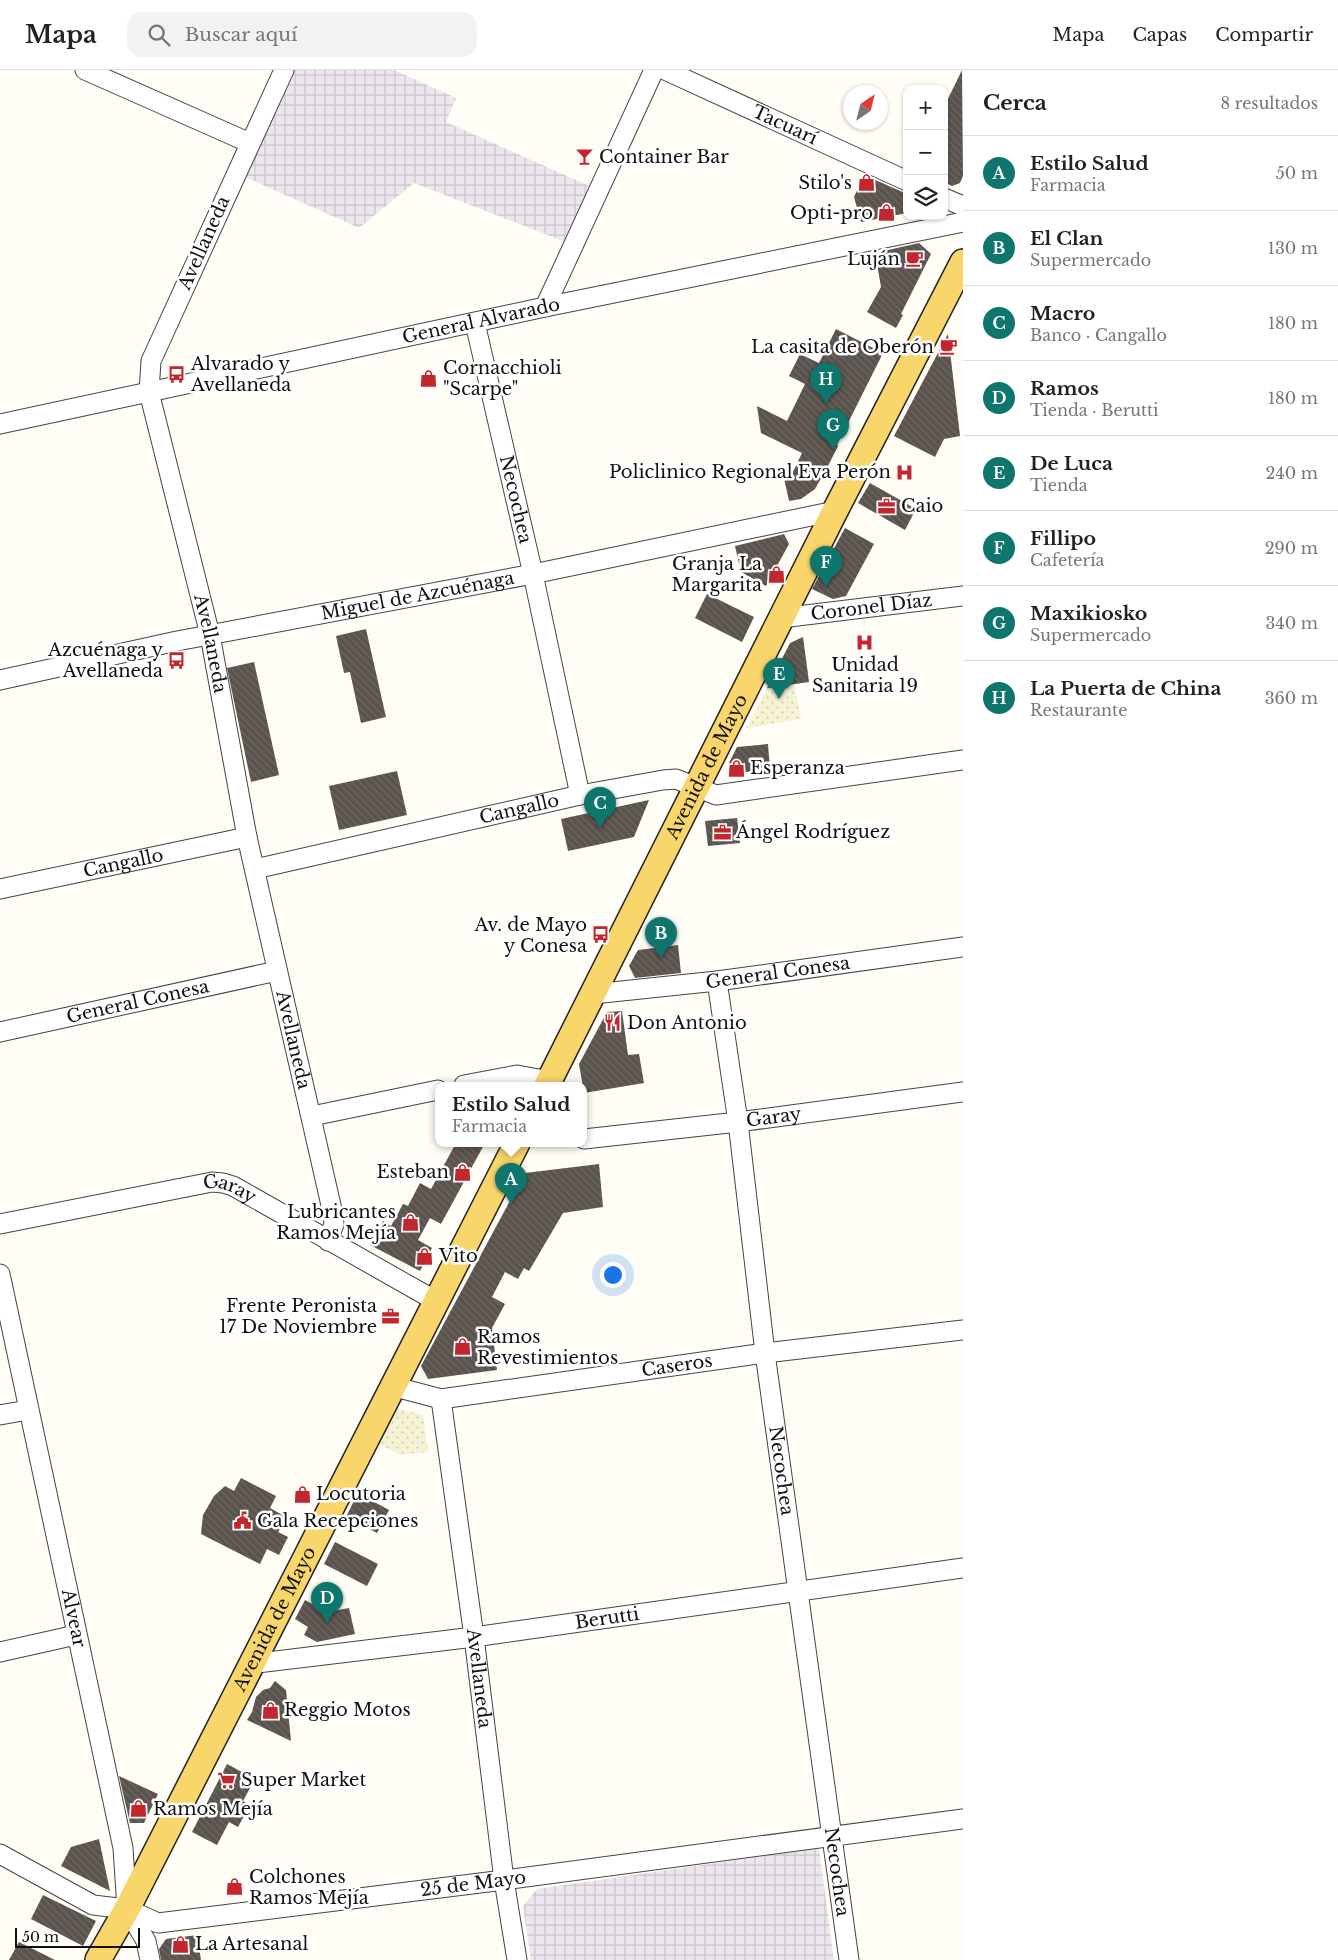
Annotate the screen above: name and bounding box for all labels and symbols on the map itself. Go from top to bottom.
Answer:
north arrow [843,85,888,130]
street label: Tacuarí [749,101,822,150]
place label: Container Bar [599,146,729,168]
bar icon: Container Bar [575,147,595,167]
place label: Stilo's [799,172,852,194]
shop icon: Stilo's [856,173,876,193]
street label: Avellaneda [173,193,234,294]
place label: Opti-pro [790,202,873,224]
shop icon: Opti-pro [877,203,897,223]
place label: Luján [847,248,900,270]
cafe icon: Luján [904,249,924,269]
street label: General Alvarado [400,293,562,348]
place label: La casita de Oberón [751,336,934,358]
cafe icon: La casita de Oberón [938,337,958,357]
place label: Alvarado y Avellaneda [190,353,291,396]
place label: Cornacchioli "Scarpe" [443,357,562,400]
pin: H [810,363,842,404]
bus stop icon: Alvarado y Avellaneda [167,364,187,384]
shop icon: Cornacchioli "Scarpe" [419,368,439,388]
pin: G [817,409,849,450]
street label: Necochea [495,453,537,546]
place label: Policlinico Regional Eva Perón [609,461,891,483]
hospital icon: Policlinico Regional Eva Perón [895,462,915,482]
place label: Caio [901,495,943,517]
office icon: Caio [877,496,897,516]
pin: F [810,546,842,587]
place label: Granja La Margarita [672,553,762,596]
shop icon: Granja La Margarita [766,564,786,584]
street label: Miguel de Azcuénaga [319,567,516,625]
street label: Coronel Díaz [809,589,933,625]
street label: Avellaneda [189,591,231,695]
hospital icon: Unidad Sanitaria 19 [855,632,875,652]
place label: Azcuénaga y Avellaneda [47,639,163,682]
bus stop icon: Azcuénaga y Avellaneda [167,650,187,670]
place label: Unidad Sanitaria 19 [812,654,918,697]
pin: E [763,658,795,699]
street label: Avenida de Mayo [661,691,752,844]
place label: Esperanza [750,757,845,779]
shop icon: Esperanza [726,758,746,778]
pin: C [584,787,616,828]
street label: Cangallo [477,789,561,829]
place label: Ángel Rodríguez [735,820,890,843]
office icon: Ángel Rodríguez [712,822,732,842]
street label: Cangallo [81,844,165,882]
place label: Av. de Mayo y Conesa [473,914,587,957]
pin: B [645,917,677,958]
bus stop icon: Av. de Mayo y Conesa [591,925,611,945]
street label: General Conesa [705,952,851,993]
street label: General Conesa [64,975,211,1028]
street label: Avellaneda [271,988,315,1091]
place label: Don Antonio [627,1012,747,1034]
restaurant icon: Don Antonio [603,1013,623,1033]
street label: Garay [745,1103,803,1132]
place label: Esteban [376,1161,449,1183]
shop icon: Esteban [453,1162,473,1182]
pin: A [495,1163,527,1204]
street label: Garay [201,1170,261,1208]
place label: Lubricantes Ramos Mejía [276,1201,396,1244]
shop icon: Lubricantes Ramos Mejía [400,1212,420,1232]
place label: Vito [438,1245,478,1267]
shop icon: Vito [415,1246,435,1266]
your location [600,1262,626,1288]
place label: Frente Peronista 17 De Noviembre [219,1295,377,1338]
office icon: Frente Peronista 17 De Noviembre [381,1306,401,1326]
place label: Ramos Revestimientos [477,1326,618,1369]
shop icon: Ramos Revestimientos [453,1337,473,1357]
street label: Caseros [640,1350,714,1381]
street label: Necochea [764,1425,798,1517]
place label: Locutoria [316,1483,406,1505]
shop icon: Locutoria [292,1484,312,1504]
place label: Gala Recepciones [257,1510,418,1532]
public building icon: Gala Recepciones [233,1511,253,1531]
street label: Avenida de Mayo [228,1543,321,1696]
pin: D [311,1582,343,1623]
street label: Alvear [57,1586,91,1650]
street label: Berutti [574,1603,641,1634]
street label: Avellaneda [462,1626,496,1730]
place label: Reggio Motos [284,1699,411,1721]
shop icon: Reggio Motos [260,1700,280,1720]
place label: Super Market [241,1769,366,1791]
supermarket icon: Super Market [217,1770,237,1790]
place label: Ramos Mejía [153,1798,273,1820]
shop icon: Ramos Mejía [129,1799,149,1819]
street label: Necochea [820,1826,854,1918]
place label: Colchones Ramos Mejía [249,1866,369,1909]
street label: 25 de Mayo [419,1866,527,1901]
shop icon: Colchones Ramos Mejía [225,1877,245,1897]
scale bar [15,1925,140,1948]
place label: La Artesanal [195,1933,308,1955]
shop icon: La Artesanal [171,1934,191,1954]

